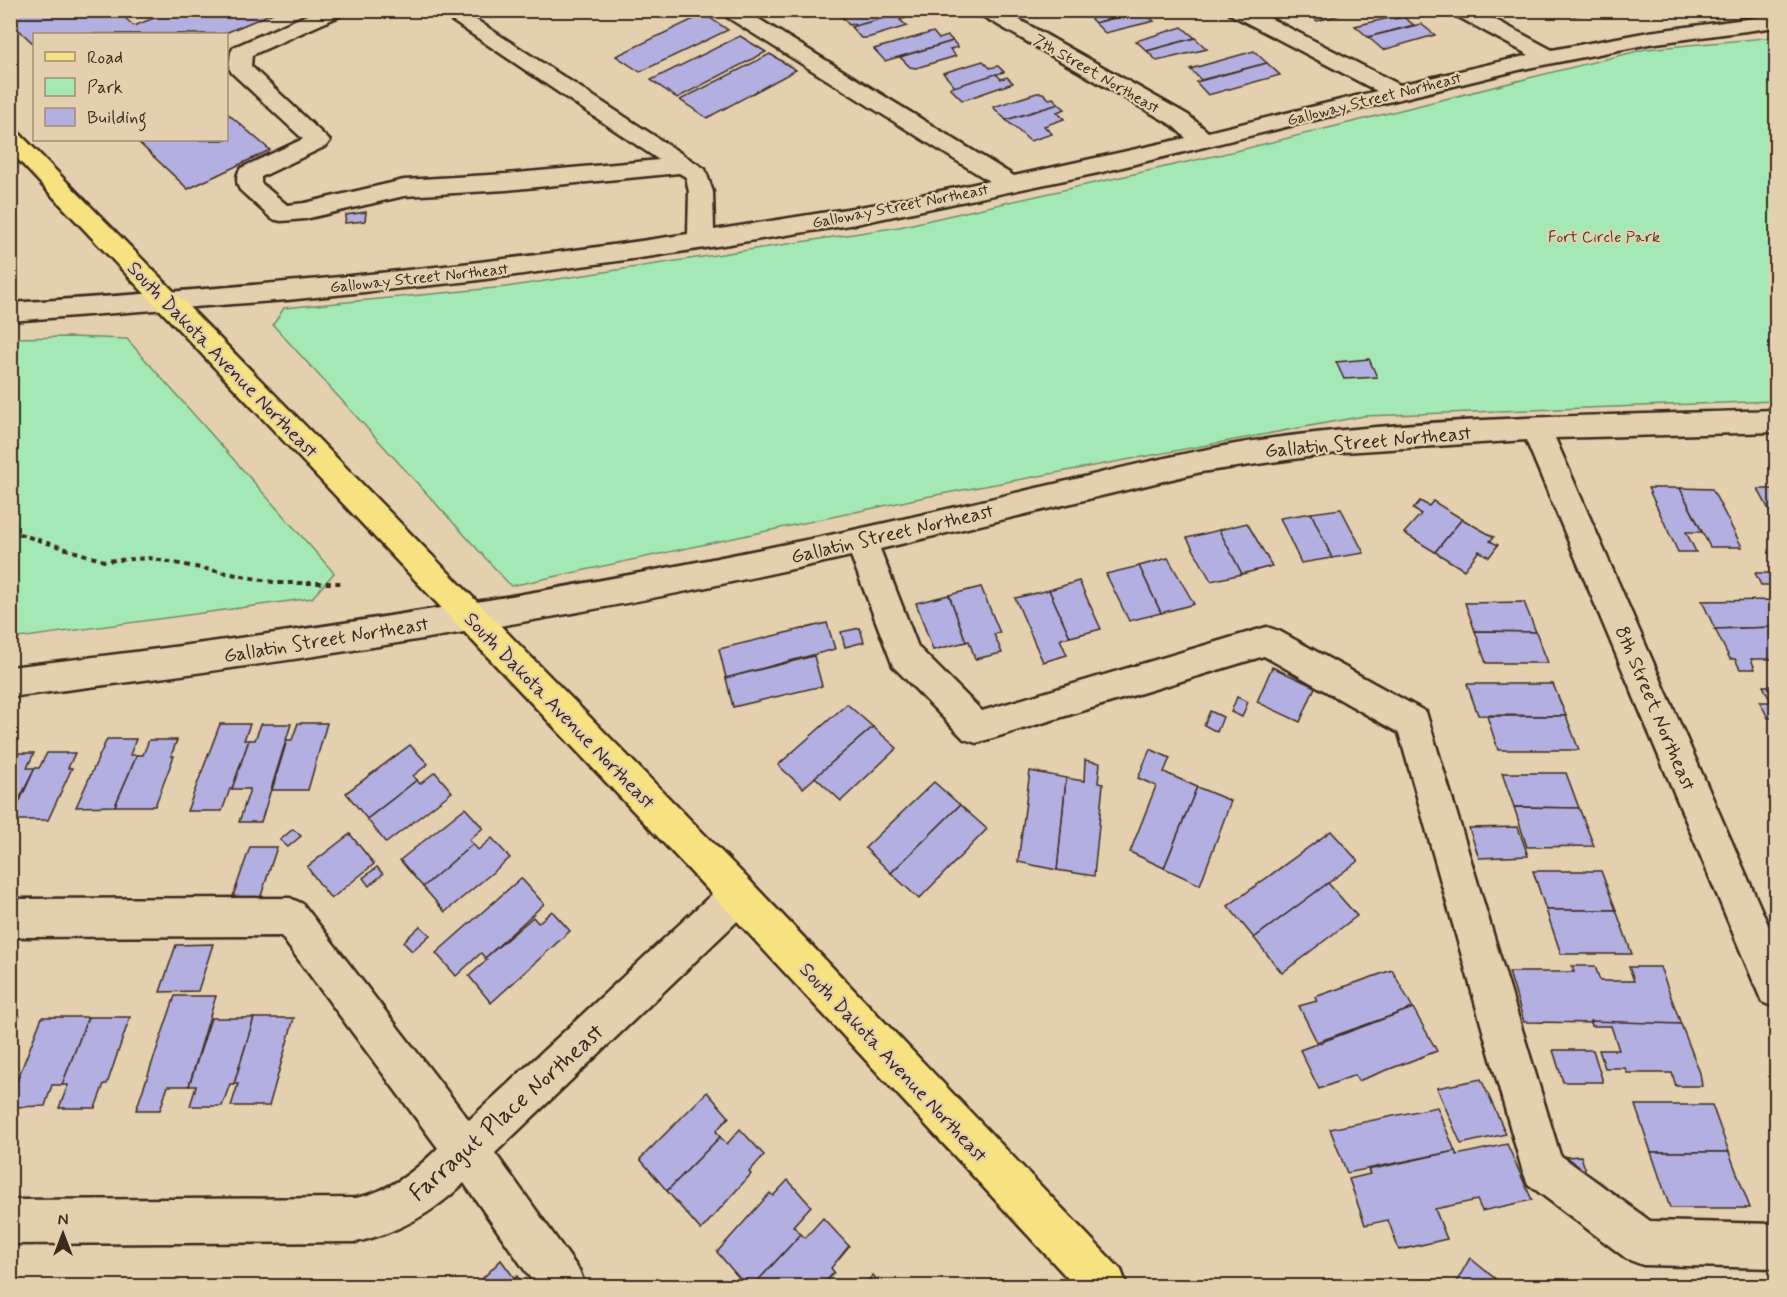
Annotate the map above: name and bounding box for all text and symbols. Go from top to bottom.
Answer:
street label: 7th Street Northeast [1029,30,1163,119]
legend [33,33,228,141]
text: Road [87,46,123,70]
street label: Galloway Street Northeast [1285,68,1464,131]
text: Park [87,76,123,100]
text: Building [87,106,147,132]
street label: Galloway Street Northeast [810,179,990,234]
park label: Fort Circle Park [1548,227,1660,248]
street label: South Dakota Avenue Northeast [120,256,324,465]
street label: Galloway Street Northeast [329,259,509,298]
street label: Gallatin Street Northeast [1264,420,1473,465]
street label: Gallatin Street Northeast [788,498,997,571]
street label: South Dakota Avenue Northeast [457,607,661,816]
street label: Gallatin Street Northeast [222,611,431,670]
street label: 8th Street Northeast [1608,622,1702,795]
street label: South Dakota Avenue Northeast [793,957,993,1169]
street label: Farragut Place Northeast [403,1017,611,1209]
north arrow [33,1204,93,1264]
text: N [58,1210,68,1231]

